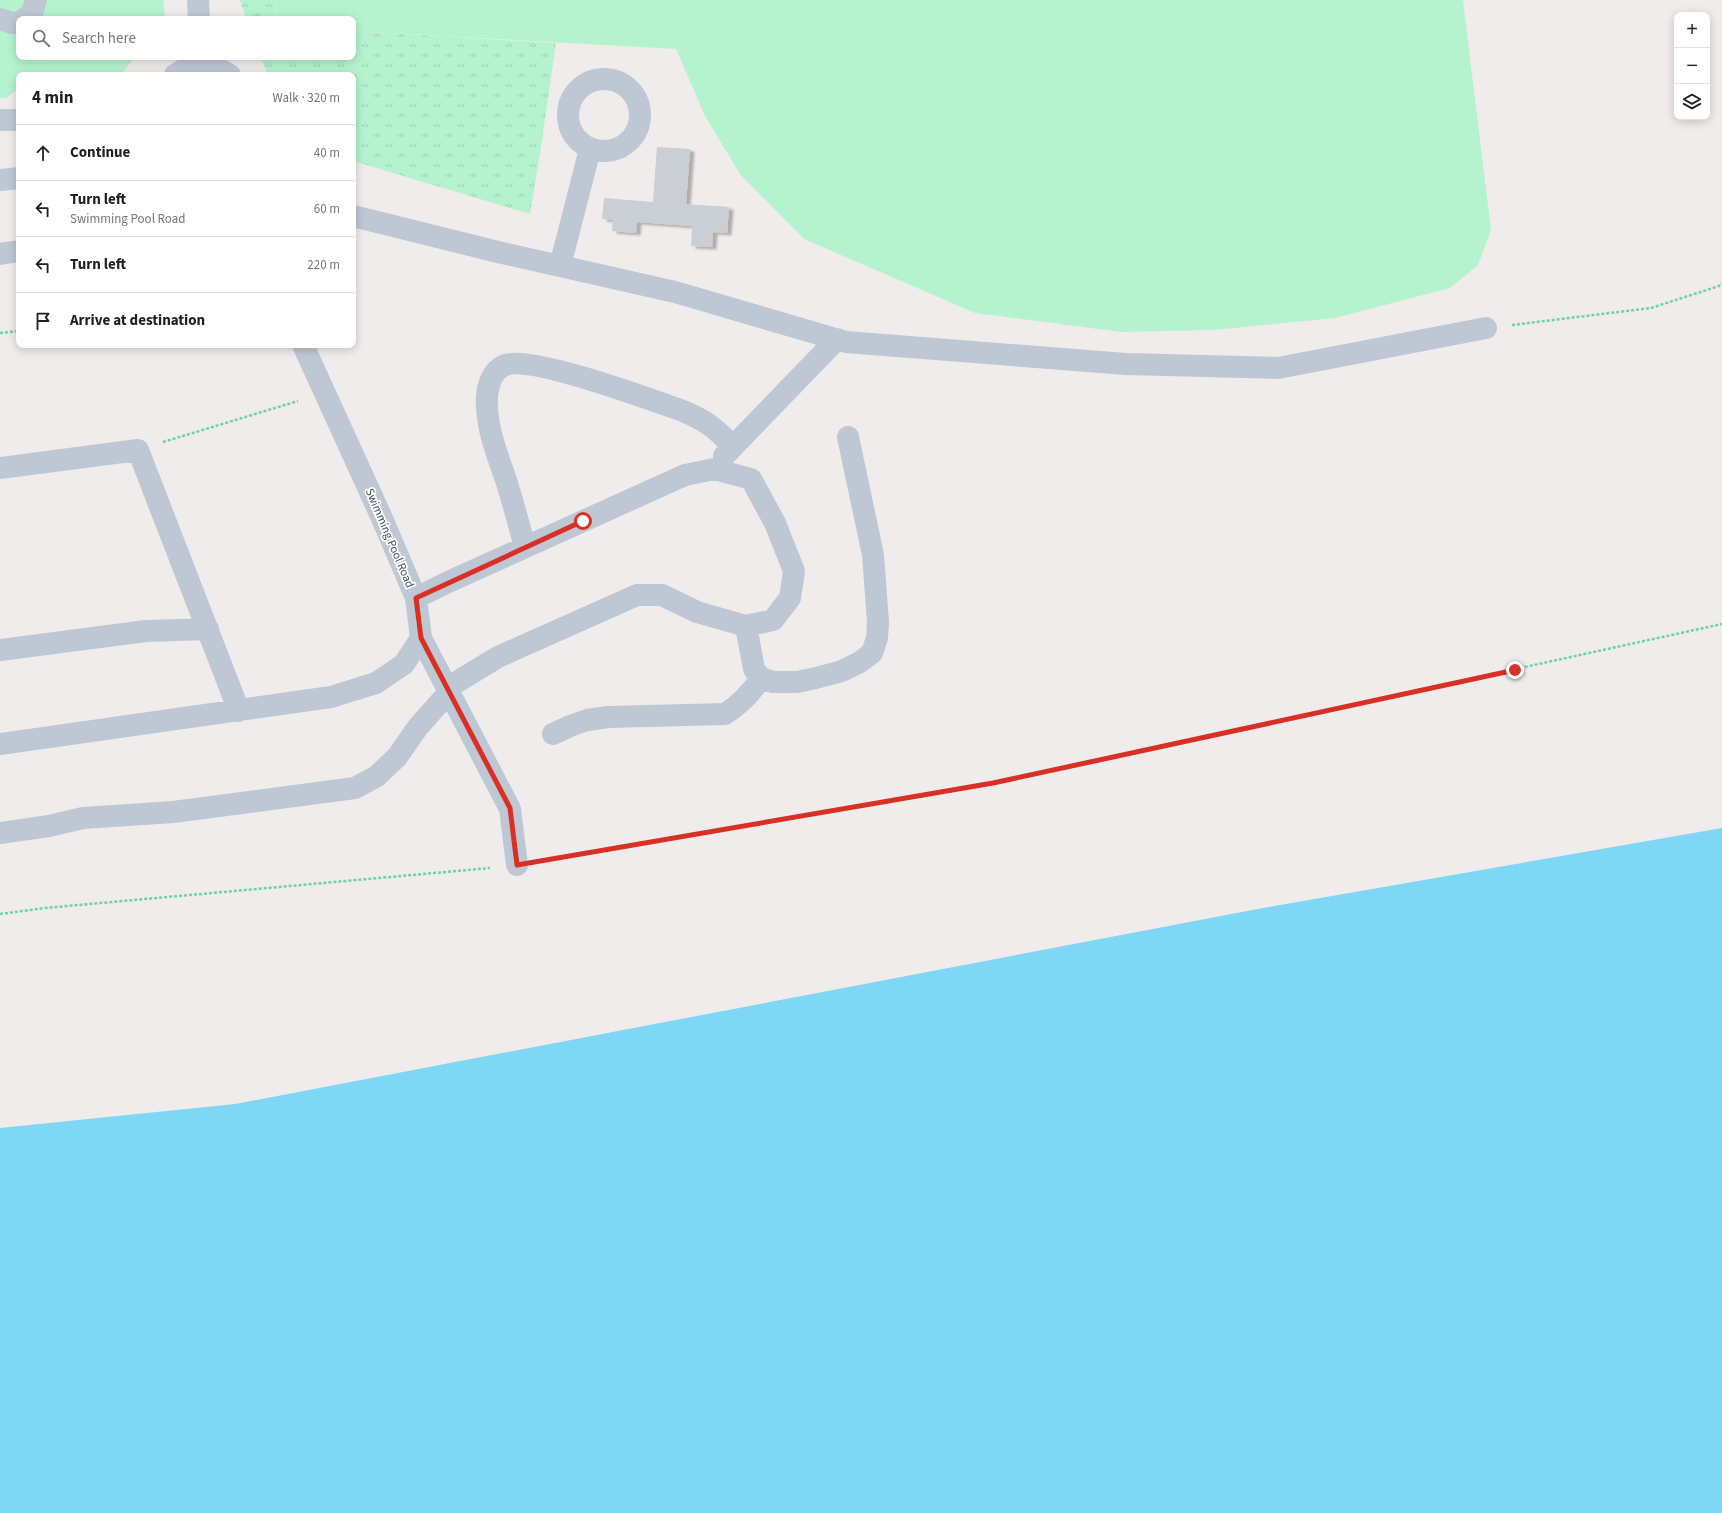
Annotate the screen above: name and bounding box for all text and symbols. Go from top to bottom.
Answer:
map controls [1674,12,1710,120]
button: + [1674,12,1710,48]
search box [16,16,356,60]
icon: search [30,27,52,49]
text: Search here [62,28,136,49]
button: − [1674,48,1710,84]
button: layers [1674,84,1710,120]
text: 4 min [32,86,73,110]
text: Walk · 320 m [272,89,340,107]
icon: ahead [32,142,54,164]
text: Continue [70,142,130,163]
text: 40 m [314,144,340,162]
text: Turn left [70,189,126,210]
icon: left [32,198,54,220]
text: 60 m [314,200,340,218]
text: Swimming Pool Road [70,210,185,228]
icon: left [32,254,54,276]
text: Turn left [70,254,126,275]
text: 220 m [307,256,340,274]
icon: arrive [32,310,54,332]
text: Arrive at destination [70,310,205,331]
street label: Swimming Pool Road [361,486,418,591]
route start [574,512,592,530]
route end [1506,661,1524,679]

